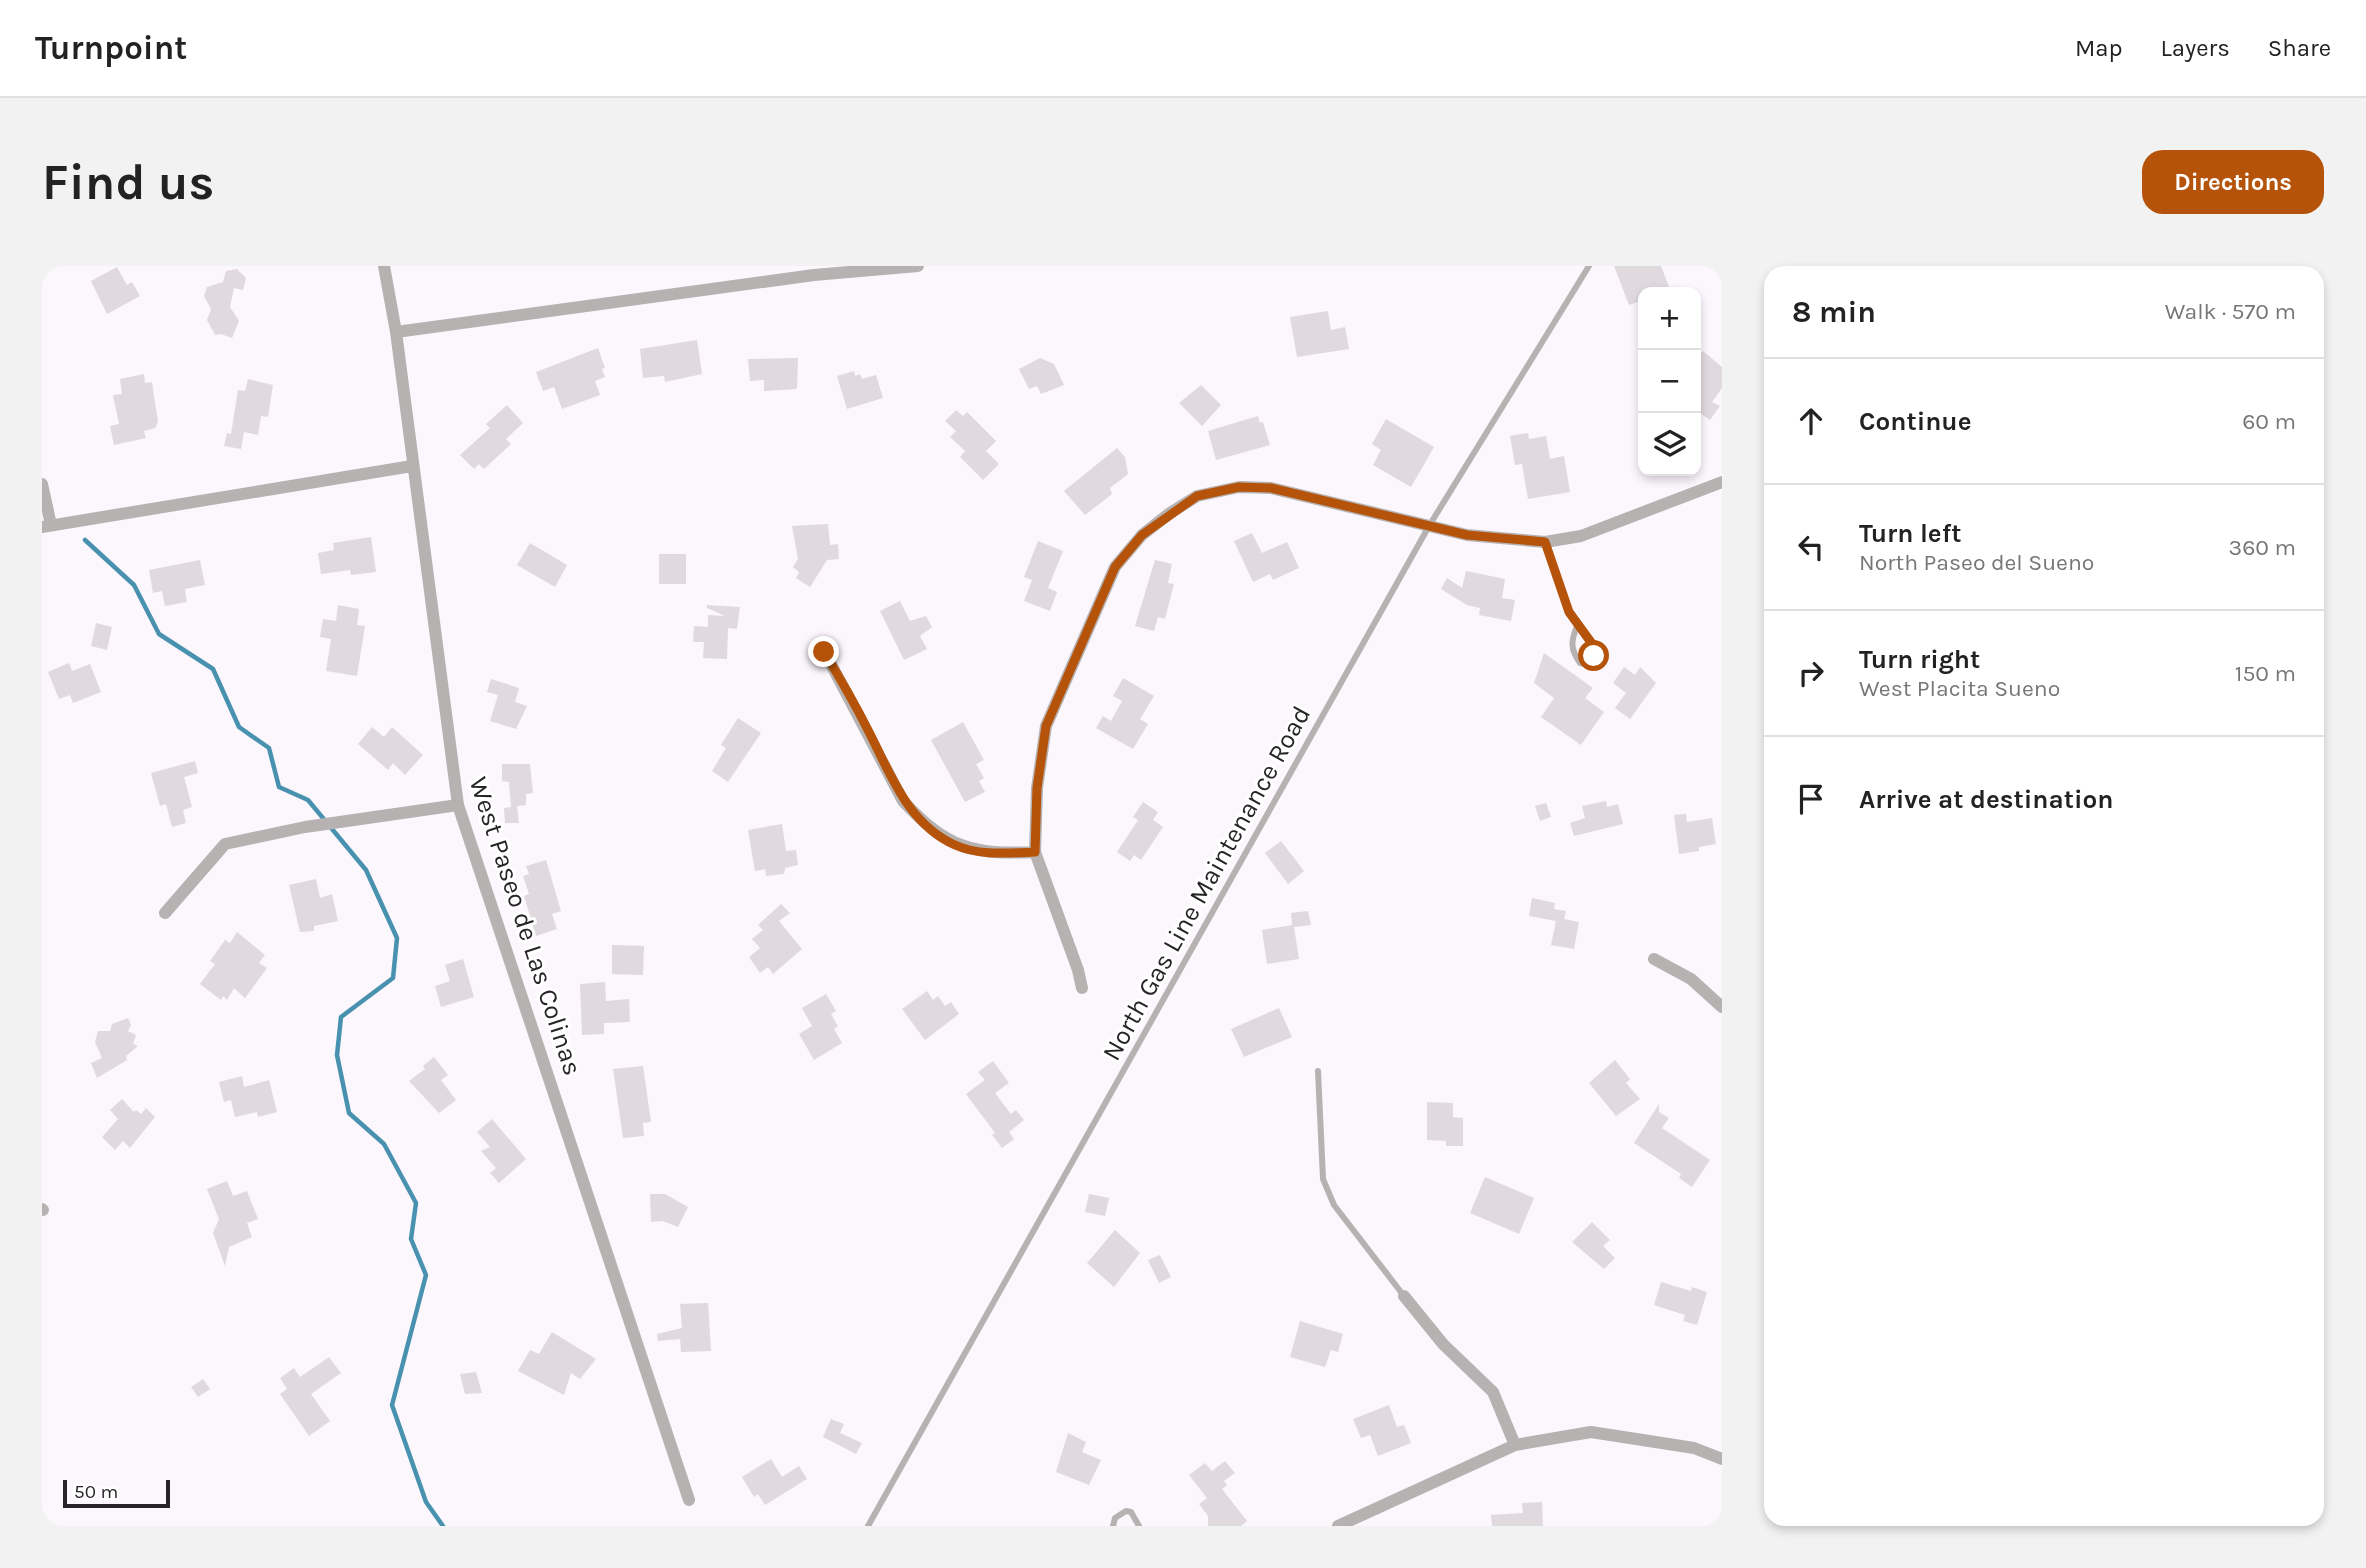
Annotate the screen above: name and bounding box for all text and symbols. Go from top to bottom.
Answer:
text: Turnpoint [35,29,187,67]
text: Map [2075,34,2123,62]
text: Layers [2161,34,2230,62]
text: Share [2268,34,2331,62]
button: Directions [2142,150,2324,214]
text: Find us [42,154,214,211]
map controls [1638,287,1701,476]
button: + [1638,287,1701,350]
text: 8 min [1792,294,1876,330]
text: Walk · 570 m [2165,298,2296,325]
button: − [1638,350,1701,413]
icon: ahead [1792,402,1830,440]
text: Continue [1859,406,1971,437]
text: 60 m [2242,408,2296,435]
button: layers [1638,413,1701,476]
text: Turn left [1859,518,1961,549]
icon: left [1792,528,1830,566]
text: 360 m [2229,534,2296,561]
text: North Paseo del Sueno [1859,549,2094,576]
route end [808,636,839,667]
route start [1578,640,1609,671]
text: Turn right [1859,644,1980,675]
icon: right [1792,654,1830,692]
text: 150 m [2235,660,2296,687]
text: West Placita Sueno [1859,675,2060,702]
street label: North Gas Line Maintenance Road [1096,701,1317,1066]
street label: West Paseo de Las Colinas [463,773,588,1079]
icon: arrive [1792,780,1830,818]
text: Arrive at destination [1859,784,2113,815]
scale bar [63,1477,170,1509]
text: 50 m [74,1481,118,1503]

